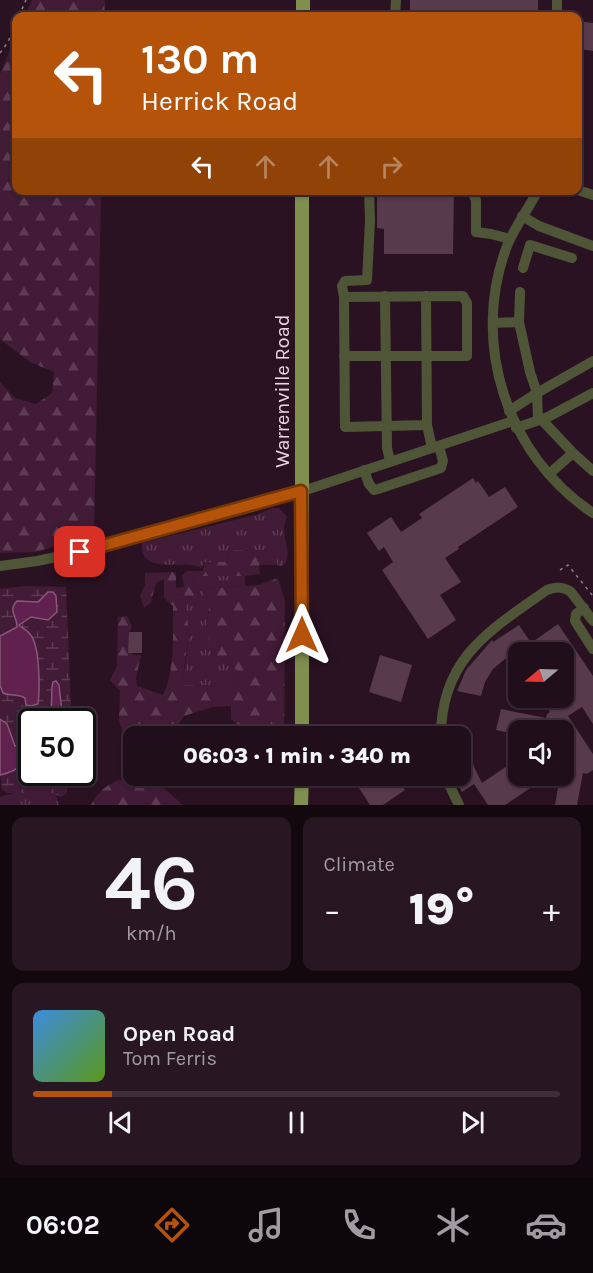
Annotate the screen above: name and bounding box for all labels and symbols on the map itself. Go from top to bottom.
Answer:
street label: Warrenville Road [271,314,294,468]
pin [54,526,105,577]
position arrow [270,603,334,667]
north arrow [508,642,574,708]
speed limit sign: 50 [18,708,96,786]

